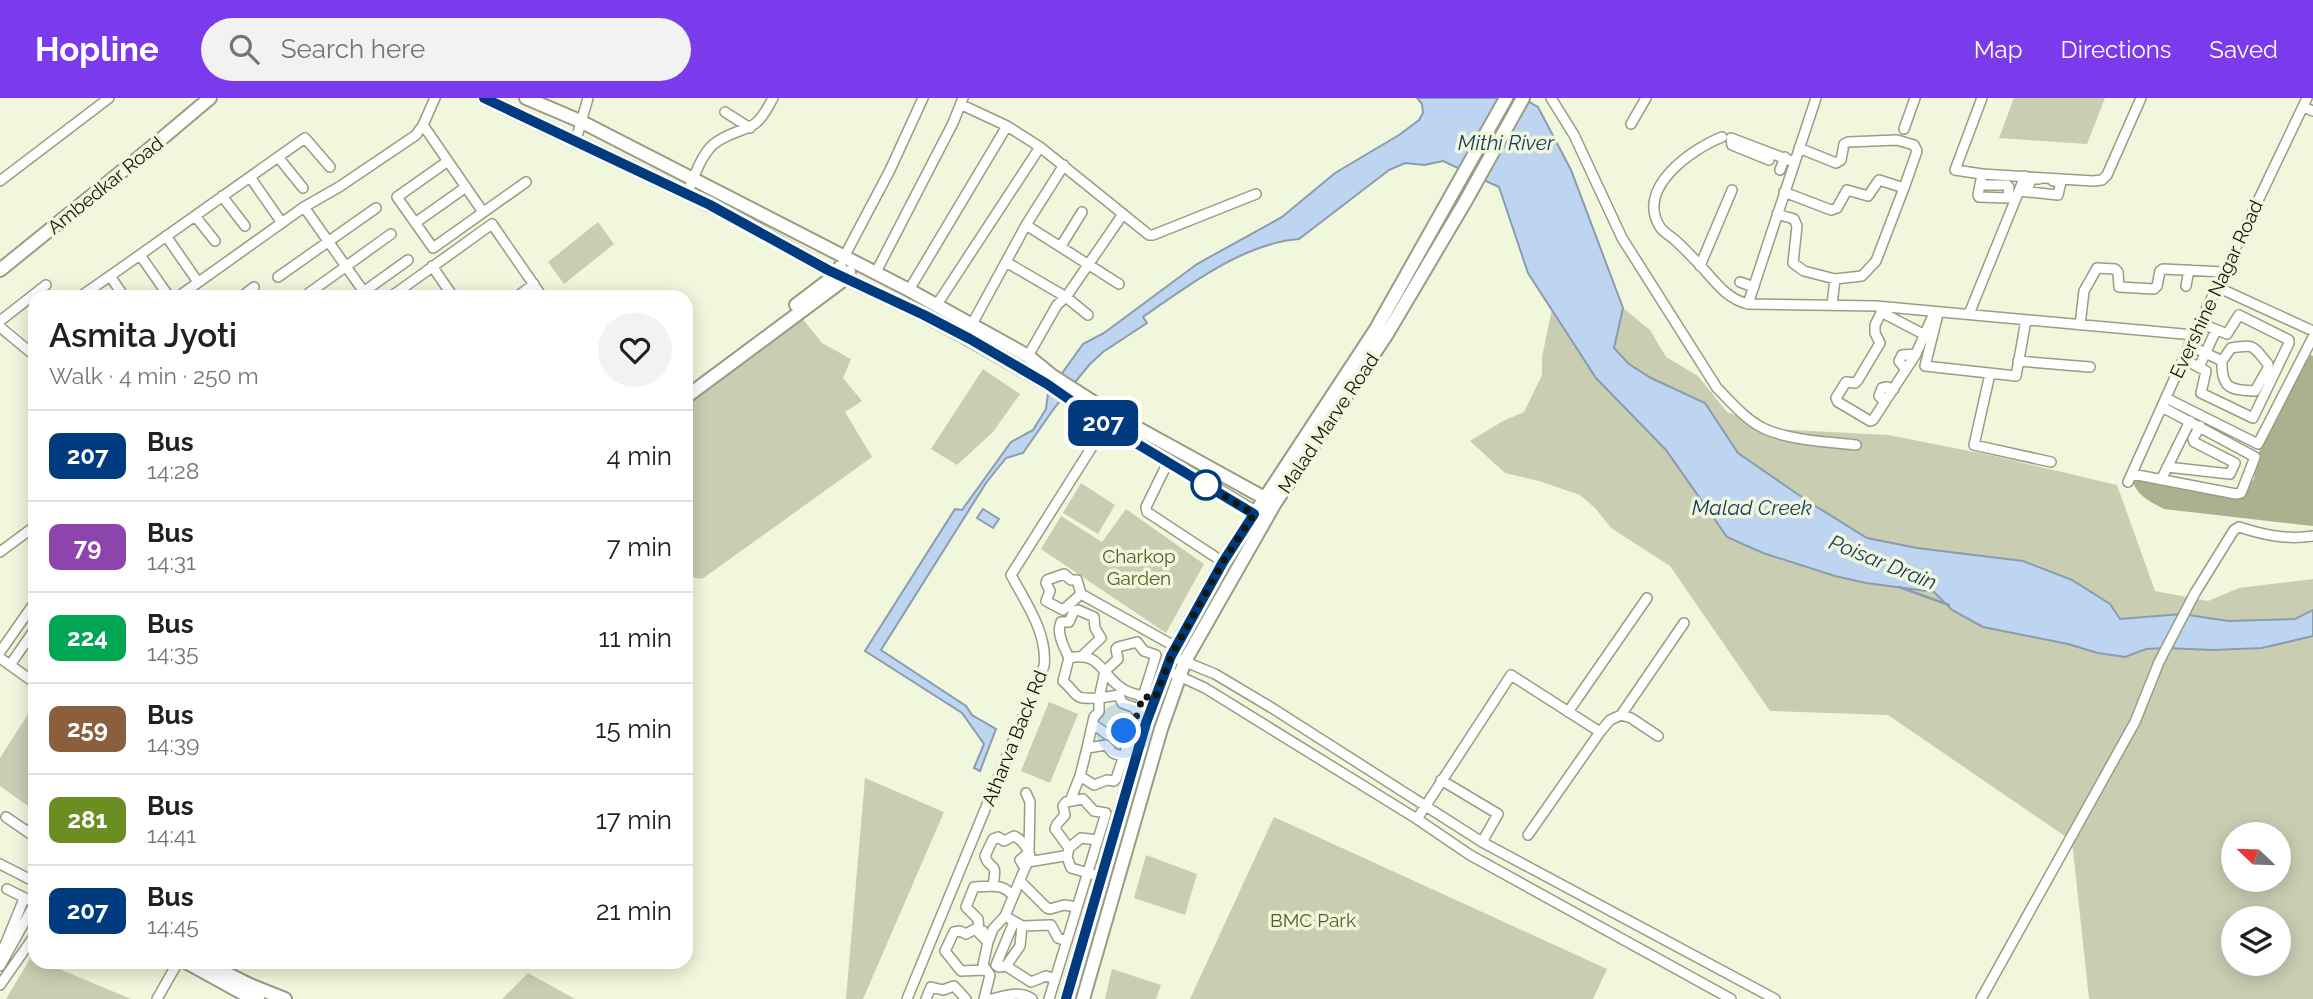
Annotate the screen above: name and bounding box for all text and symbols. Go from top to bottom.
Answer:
search box [201,18,691,81]
text: Hopline [35,30,159,69]
icon: search [225,30,263,68]
text: Search here [281,34,425,64]
text: Map [1974,35,2023,64]
text: Directions [2061,35,2171,64]
text: Saved [2209,35,2278,64]
water label: Mithi River [1458,130,1555,155]
street label: Ambedkar Road [43,132,167,238]
street label: Evershine Nagar Road [2165,196,2267,382]
button: heart [598,313,672,387]
text: Asmita Jyoti [49,316,237,355]
street label: Malad Marve Road [1273,349,1383,497]
text: Walk · 4 min · 250 m [49,362,259,389]
line badge: 207 [1063,400,1143,446]
text: 207 [1082,408,1124,437]
text: Bus [147,427,194,457]
text: 207 [67,441,108,470]
text: 4 min [606,441,672,471]
text: 14:28 [147,457,199,484]
unlabelled marker [1191,470,1221,500]
water label: Malad Creek [1692,495,1812,520]
text: Bus [147,518,194,548]
water label: Poisar Drain [1826,529,1940,595]
text: 79 [74,532,101,561]
text: 7 min [607,532,672,562]
park label: Charkop Garden [1102,545,1176,589]
text: 14:31 [147,548,196,575]
text: Bus [147,609,194,639]
text: 224 [67,623,108,652]
text: 11 min [598,623,672,653]
text: 14:35 [147,639,199,666]
street label: Atharva Back Rd [977,667,1051,809]
text: Bus [147,700,194,730]
your location [1106,713,1141,748]
text: 259 [67,714,108,743]
text: 15 min [595,714,672,744]
text: 14:39 [147,730,200,757]
text: Bus [147,791,194,821]
text: 281 [68,805,107,834]
text: 17 min [596,805,672,835]
text: 14:41 [147,821,196,848]
north arrow [2221,822,2291,892]
map controls [2221,822,2291,976]
text: Bus [147,882,194,912]
text: 207 [67,896,108,925]
text: 21 min [596,896,672,926]
button: layers [2221,906,2291,976]
park label: BMC Park [1270,909,1356,931]
text: 14:45 [147,912,199,939]

